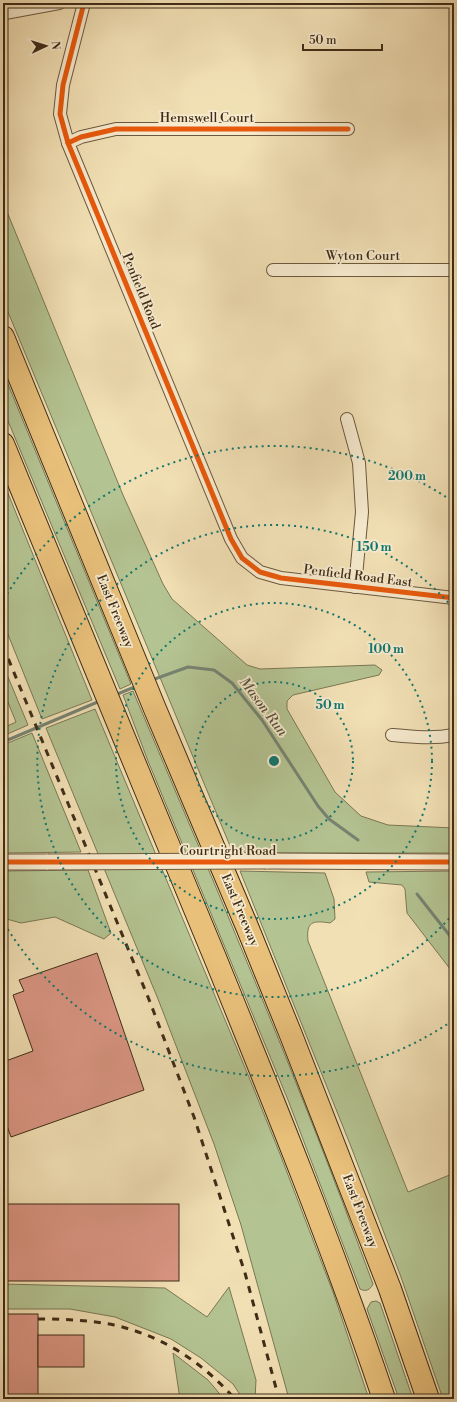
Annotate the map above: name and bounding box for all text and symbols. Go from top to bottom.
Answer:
north arrow [26,26,66,66]
scale bar [303,26,382,52]
text: 50 m [309,33,337,48]
text: N [48,41,62,50]
street label: Hemswell Court [160,110,255,126]
street label: Wyton Court [325,248,401,264]
street label: Penfield Road [118,250,164,332]
text: 200 m [388,469,426,484]
text: 150 m [357,540,391,555]
street label: Penfield Road East [303,561,414,591]
street label: East Freeway [93,572,137,651]
text: 100 m [368,642,404,657]
water label: Mason Run [235,674,291,740]
text: 50 m [315,698,345,713]
centre of rings [267,754,281,768]
street label: Courtright Road [180,843,277,859]
street label: East Freeway [217,871,263,949]
street label: East Freeway [339,1172,382,1251]

